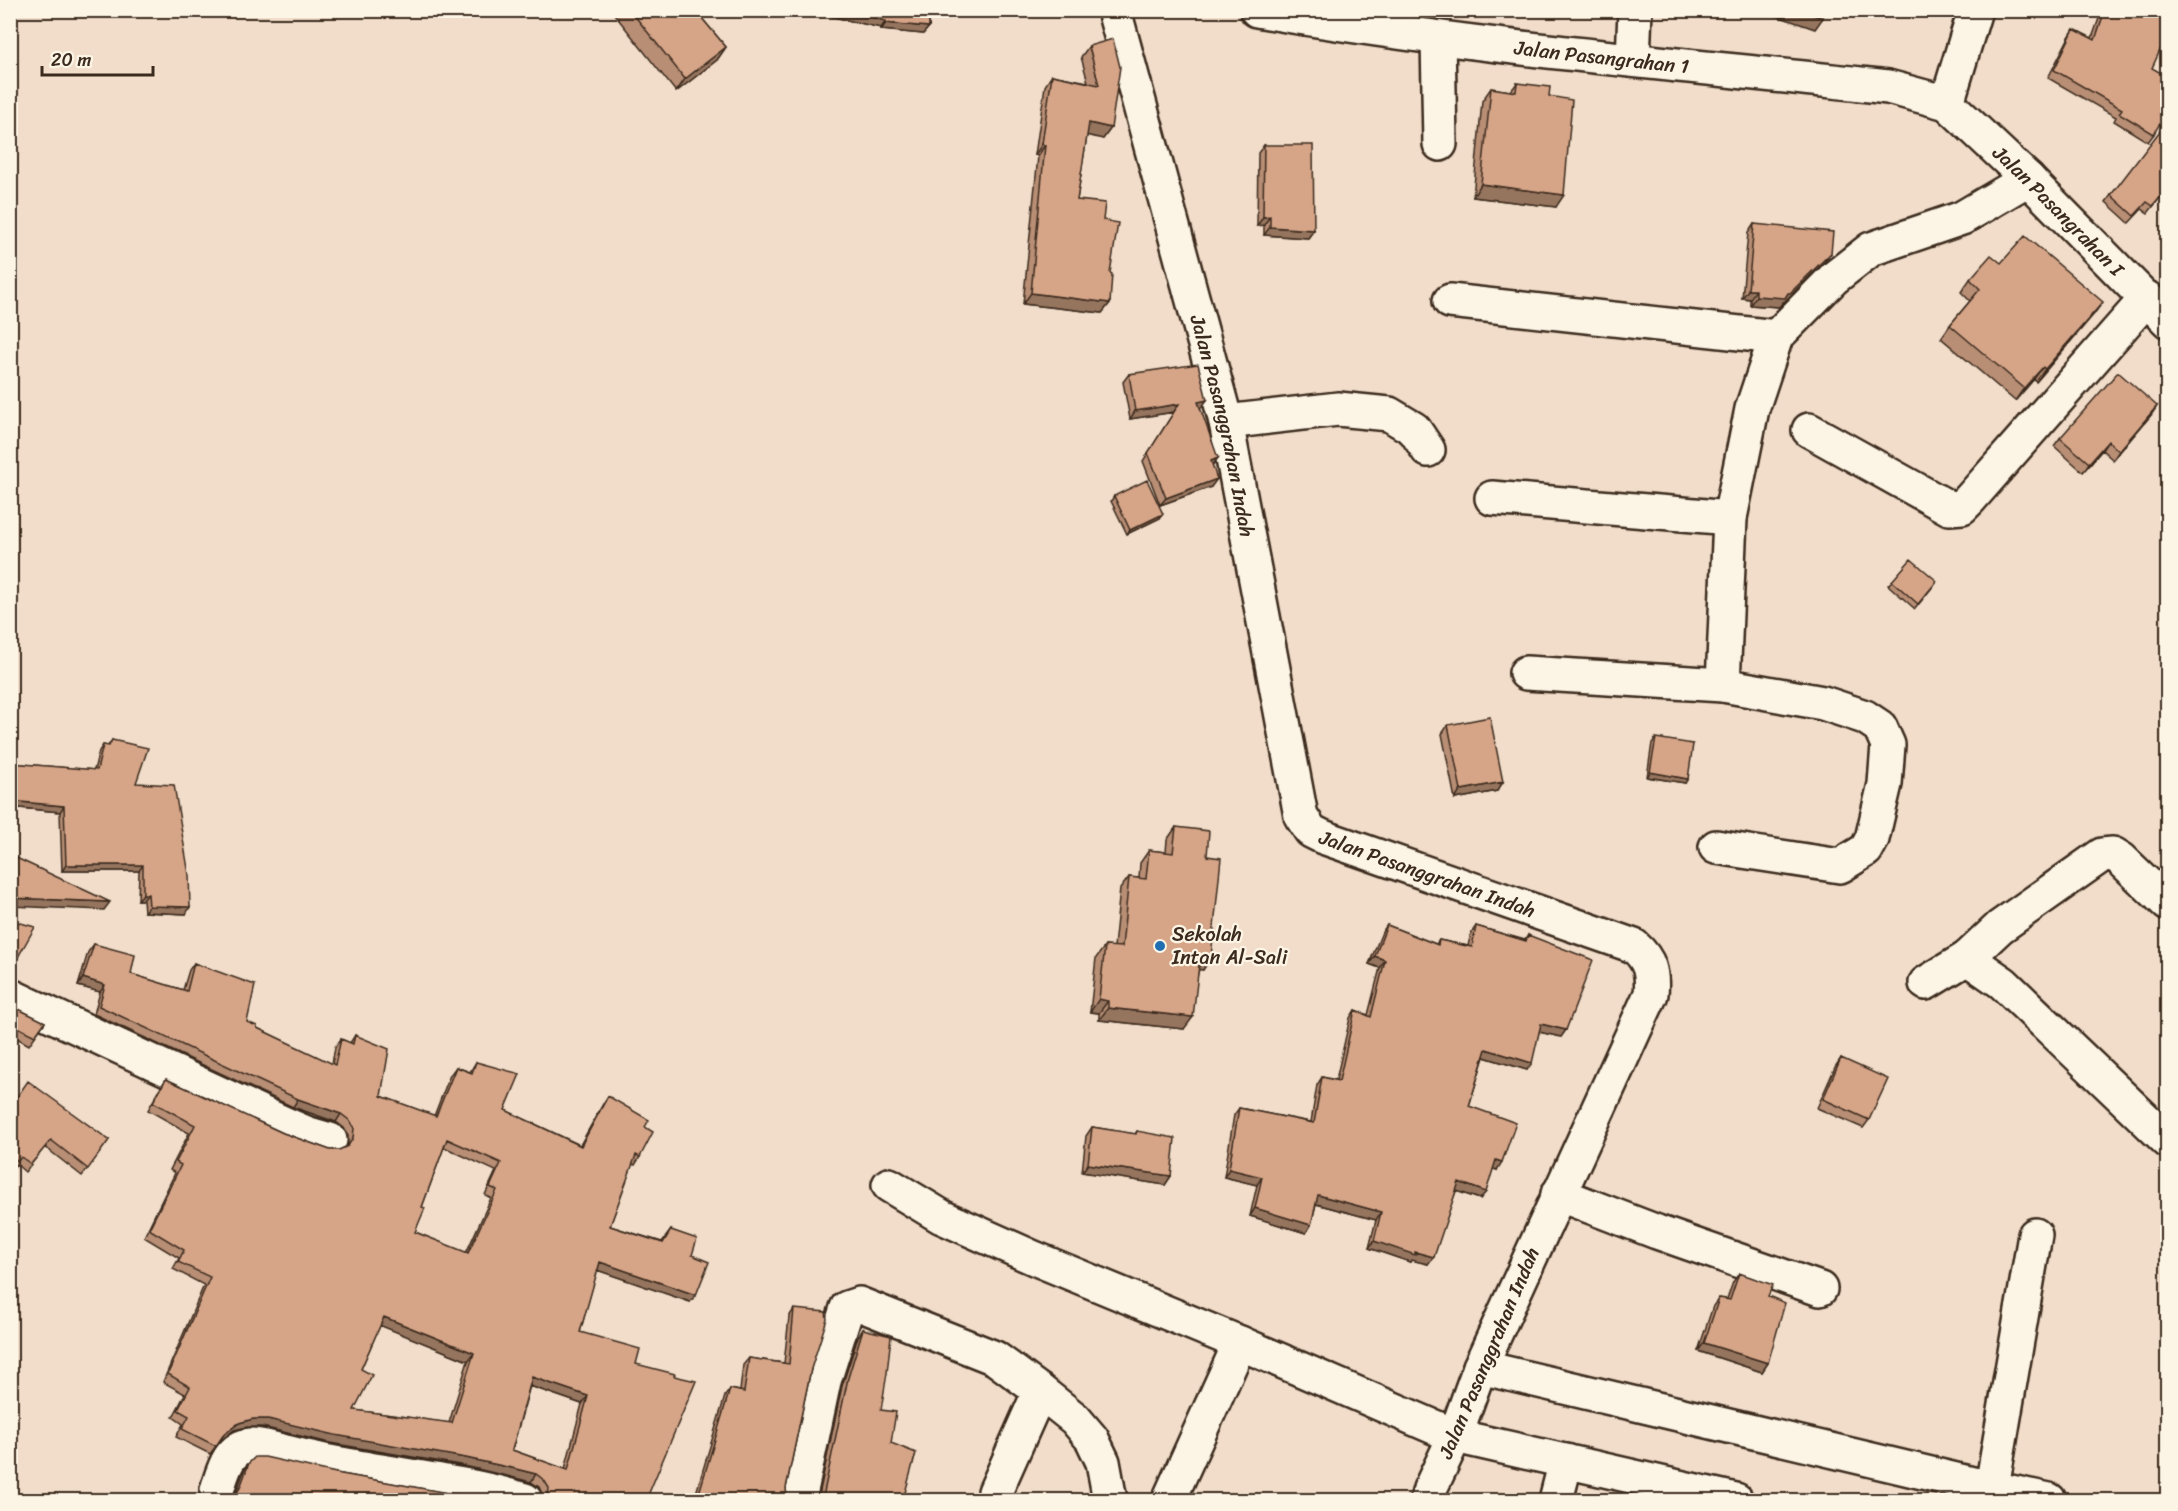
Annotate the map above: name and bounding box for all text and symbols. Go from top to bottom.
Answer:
street label: Jalan Pasangrahan 1 [1512,30,1691,84]
scale bar [42,39,153,77]
text: 20 m [51,44,91,76]
street label: Jalan Pasangrahan I [1984,136,2133,286]
street label: Jalan Pasanggrahan Indah [1180,310,1265,540]
street label: Jalan Pasanggrahan Indah [1314,819,1540,928]
place label: Sekolah Intan Al-Sali [1171,917,1289,975]
marker: Sekolah Intan Al-Sali [1153,939,1167,953]
street label: Jalan Pasanggrahan Indah [1428,1242,1549,1465]

